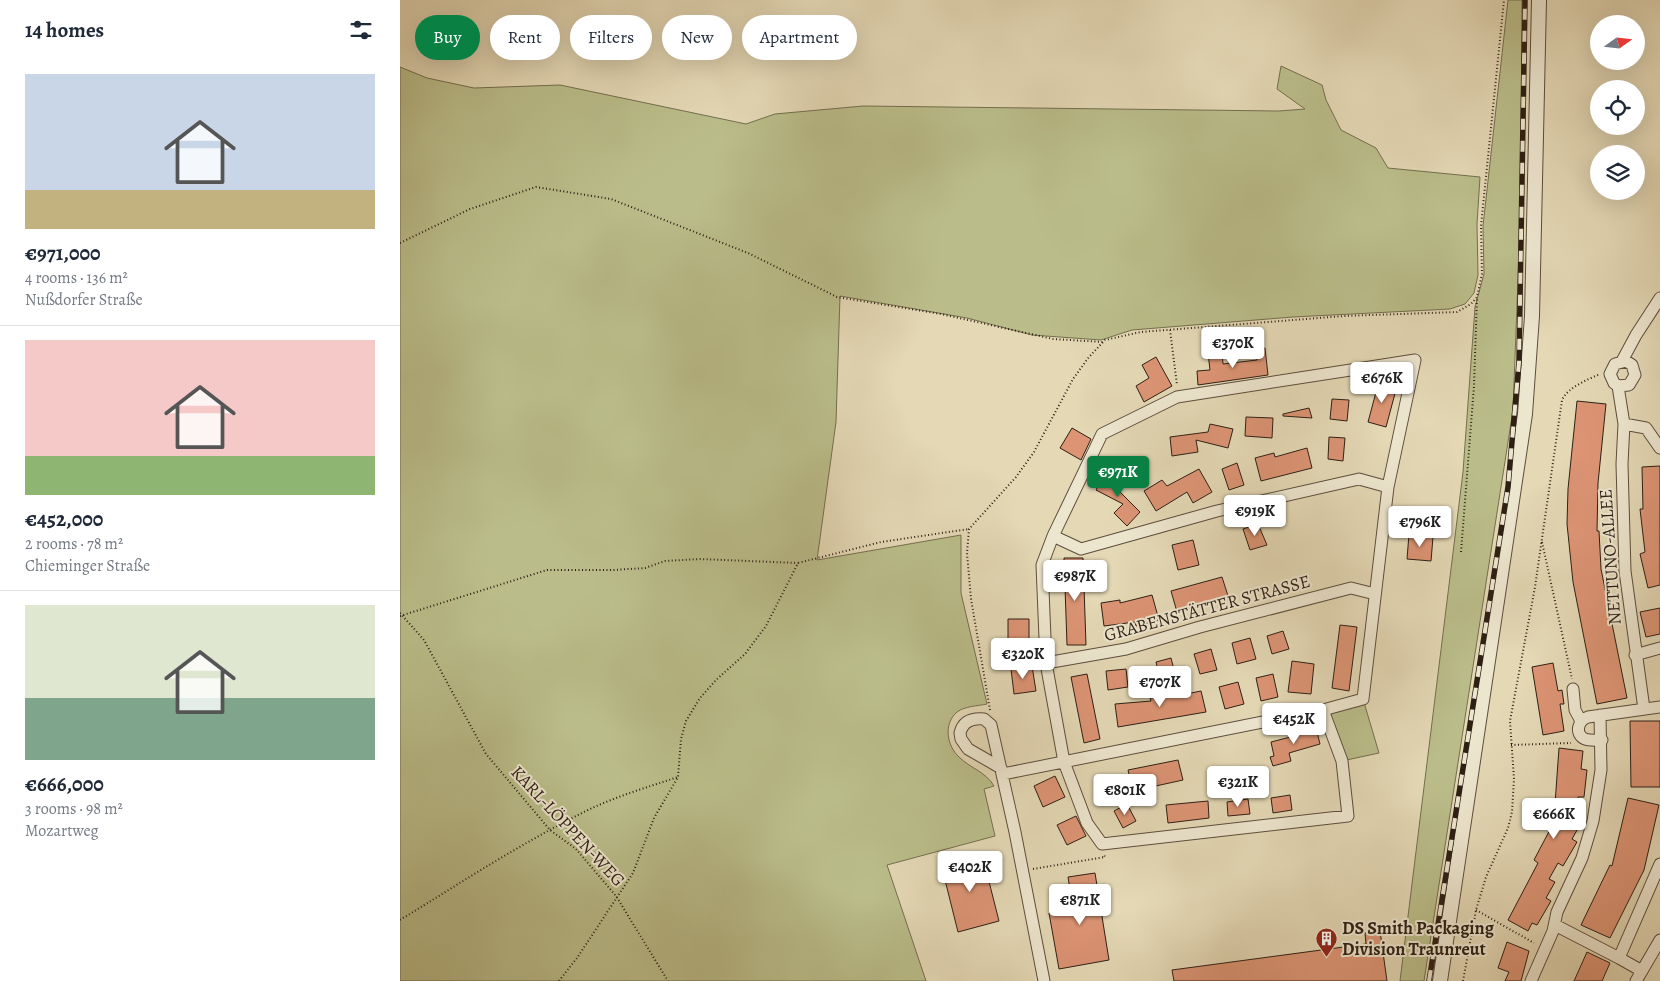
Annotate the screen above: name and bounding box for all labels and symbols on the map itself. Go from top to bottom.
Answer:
north arrow [1590,15,1645,70]
pin: €370K [1198,326,1268,369]
pin: €676K [1347,362,1417,404]
pin: €971K [1083,456,1153,498]
street label: NETTUNO-ALLEE [1593,488,1627,626]
pin: €919K [1220,494,1290,537]
pin: €796K [1385,506,1455,548]
pin: €987K [1040,560,1110,602]
street label: GRABENSTÄTTER STRASSE [1101,569,1313,647]
pin: €320K [988,638,1058,680]
pin: €707K [1125,666,1195,708]
pin: €452K [1259,702,1329,745]
street label: KARL-LÖPPEN-WEG [506,760,630,892]
pin: €321K [1203,766,1273,808]
pin: €801K [1090,774,1160,816]
pin: €666K [1519,798,1589,840]
pin: €402K [935,850,1005,893]
pin: €871K [1045,884,1115,926]
place label: DS Smith Packaging Division Traunreut [1342,916,1495,961]
building icon: DS Smith Packaging Division Traunreut [1314,926,1338,957]

